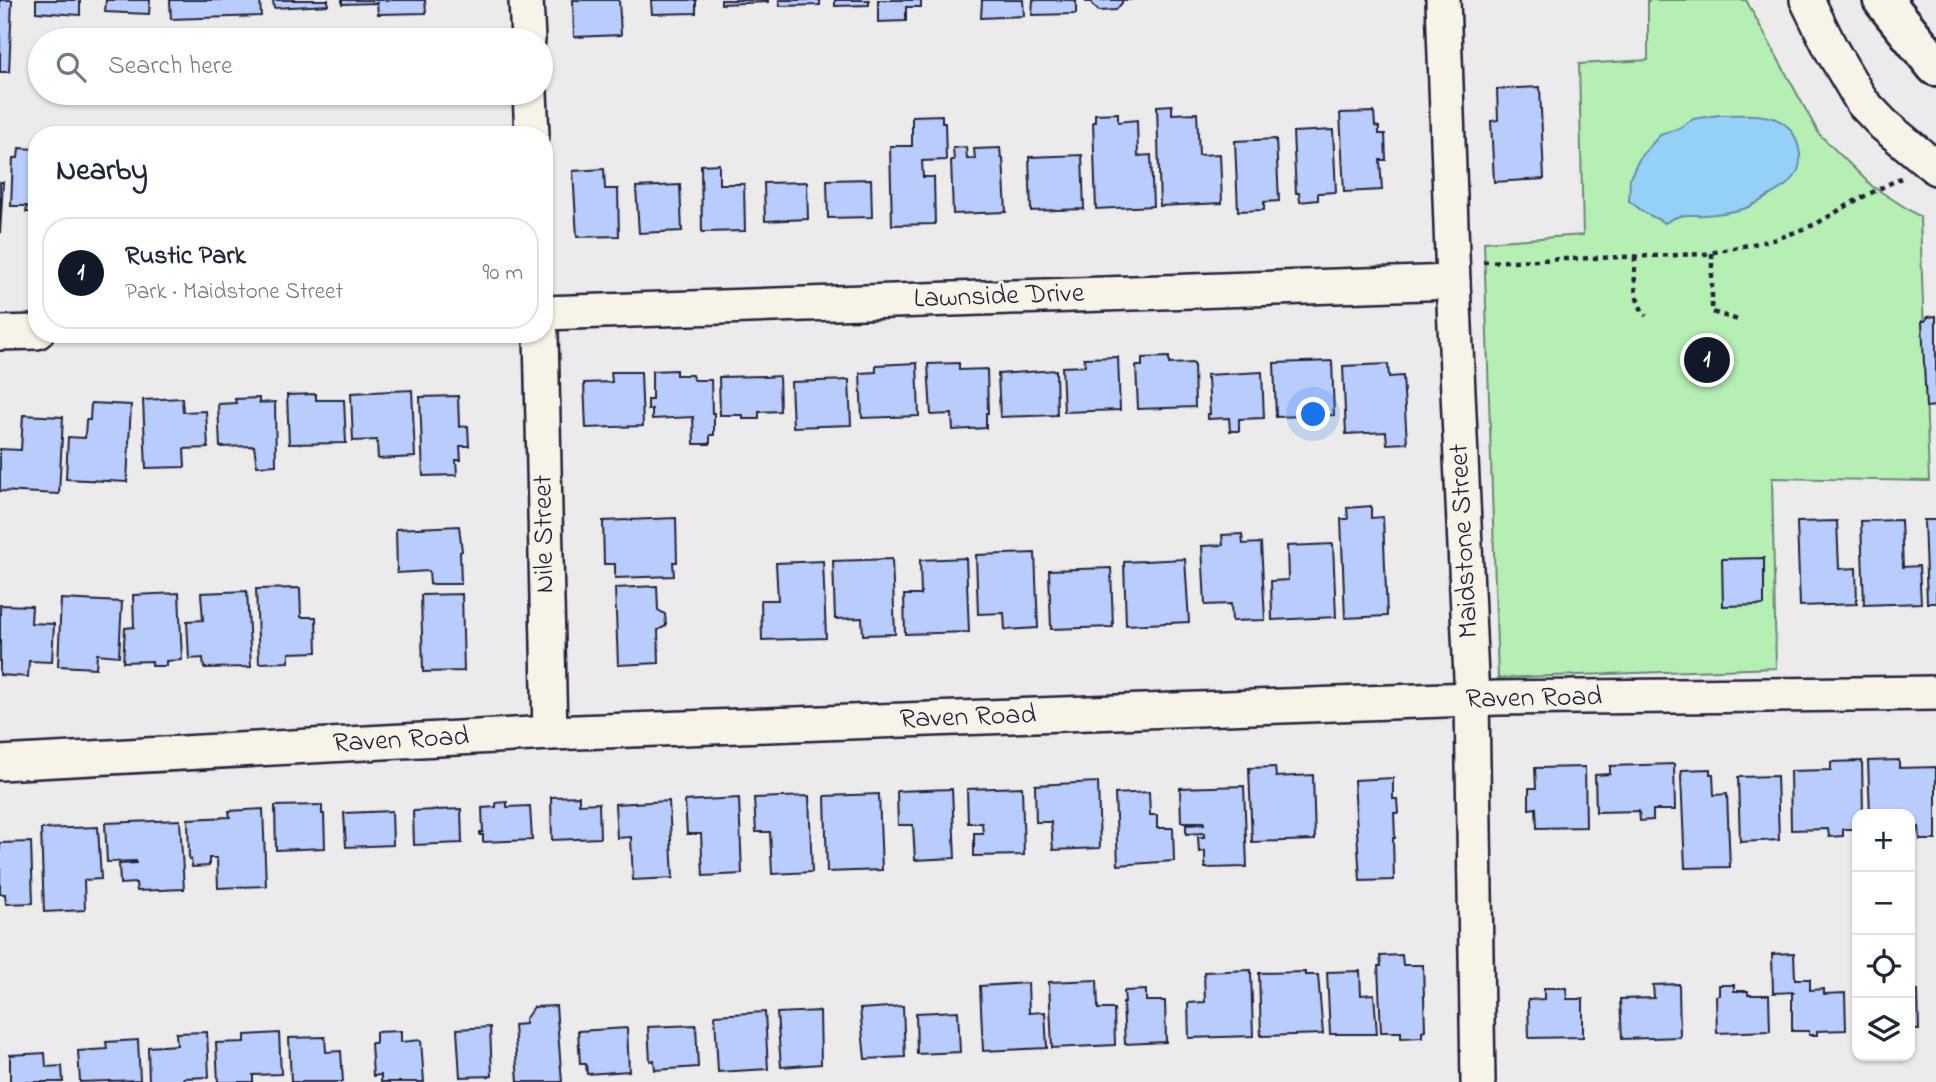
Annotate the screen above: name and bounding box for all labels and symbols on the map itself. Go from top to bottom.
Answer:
street label: Lawnside Drive [913,274,1085,320]
pin: 1 [1684,334,1730,386]
your location [1296,397,1330,431]
street label: Maidstone Street [1439,443,1491,639]
street label: Nile Street [523,474,567,594]
street label: Raven Road [1465,677,1603,721]
street label: Raven Road [899,695,1037,741]
street label: Raven Road [332,717,470,765]

